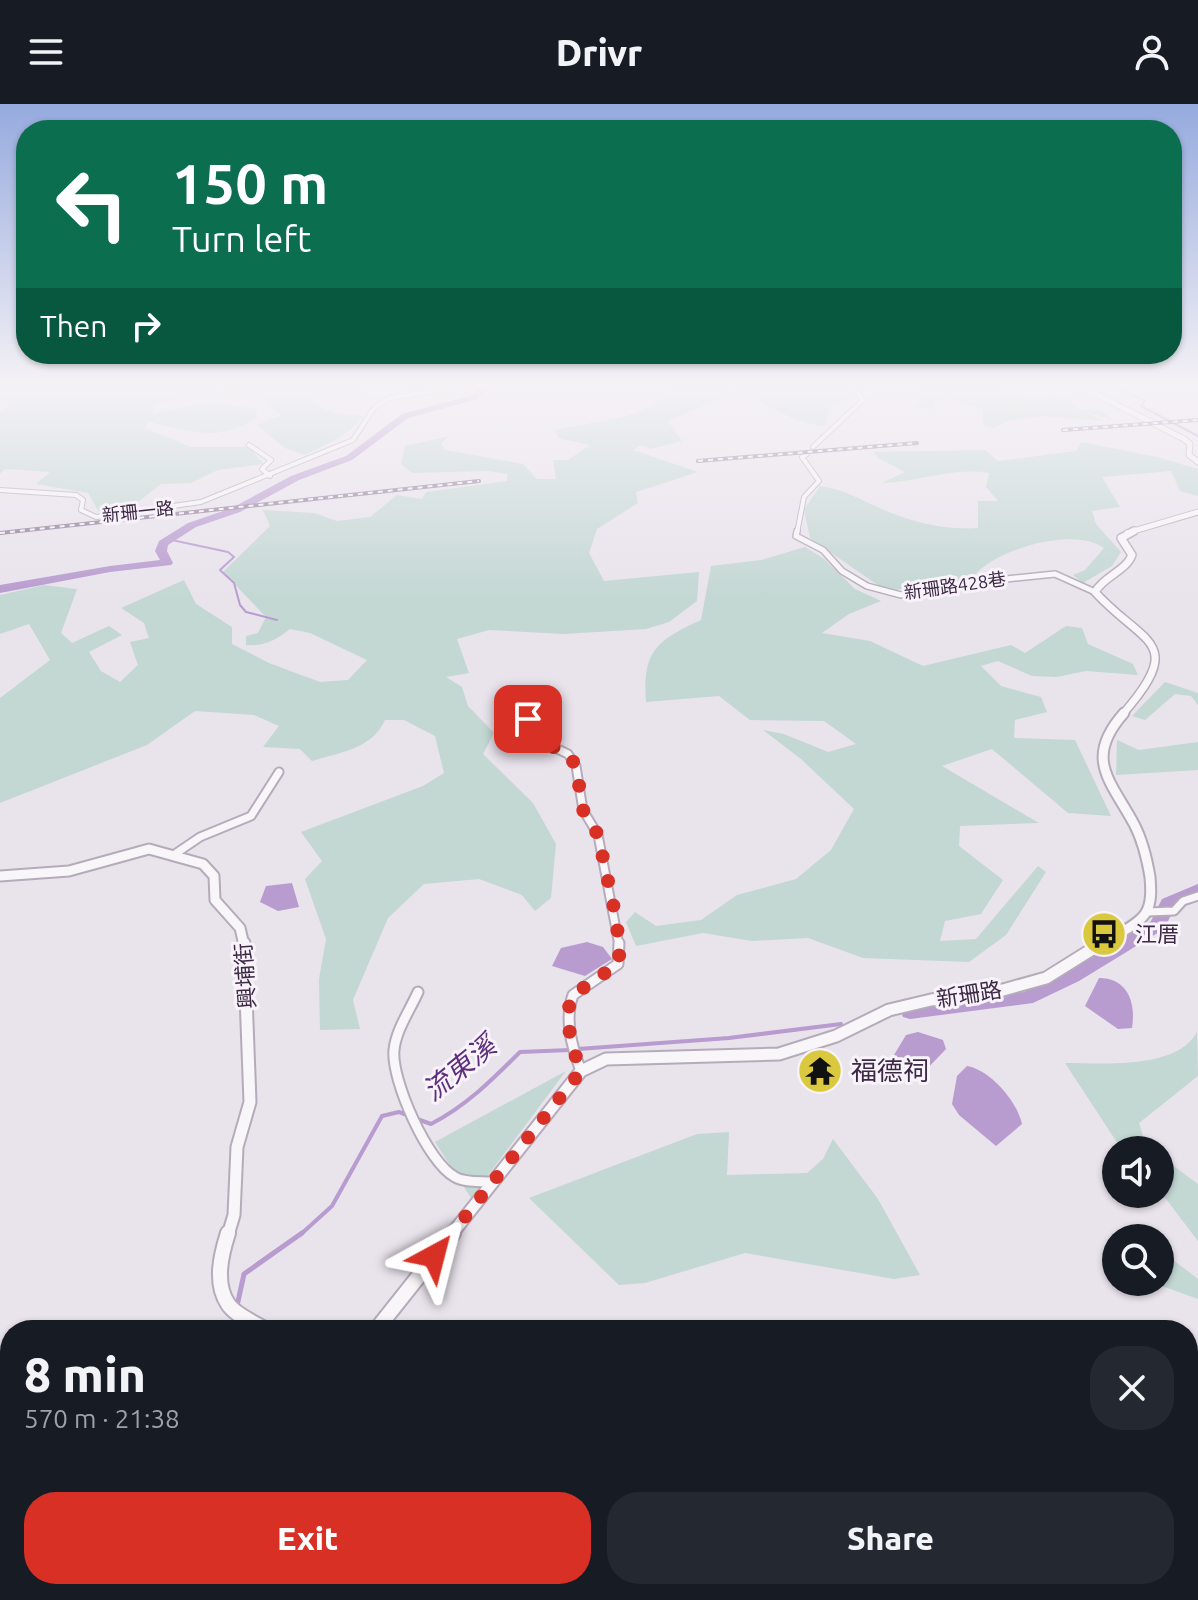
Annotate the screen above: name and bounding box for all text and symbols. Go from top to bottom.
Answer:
icon: menu [24,30,68,74]
icon: person [1130,30,1174,74]
text: Drivr [556,32,642,73]
icon: left [40,152,144,256]
text: 150 m [172,152,328,215]
text: Turn left [172,218,311,259]
icon: right [124,304,168,348]
text: Then [40,309,108,343]
street label: 新珊一路 [101,497,175,525]
street label: 新珊路428巷 [903,568,1007,602]
pin [494,685,562,753]
icon: arrive [506,697,550,741]
bus stop icon: 江厝 [1080,910,1128,958]
place label: 江厝 [1135,921,1179,946]
street label: 興埔街 [230,942,259,1010]
street label: 新珊路 [934,976,1003,1011]
water label: 流東溪 [416,1027,504,1106]
temple icon: 福德祠 [796,1047,844,1095]
place label: 福德祠 [851,1056,929,1085]
map controls [1102,1136,1174,1296]
button: sound [1102,1136,1174,1208]
position arrow [392,1214,476,1298]
button: search [1102,1224,1174,1296]
button: close [1090,1346,1174,1430]
text: 8 min [24,1347,146,1401]
text: 570 m · 21:38 [24,1404,180,1433]
button: Exit [24,1492,591,1584]
button: Share [607,1492,1174,1584]

